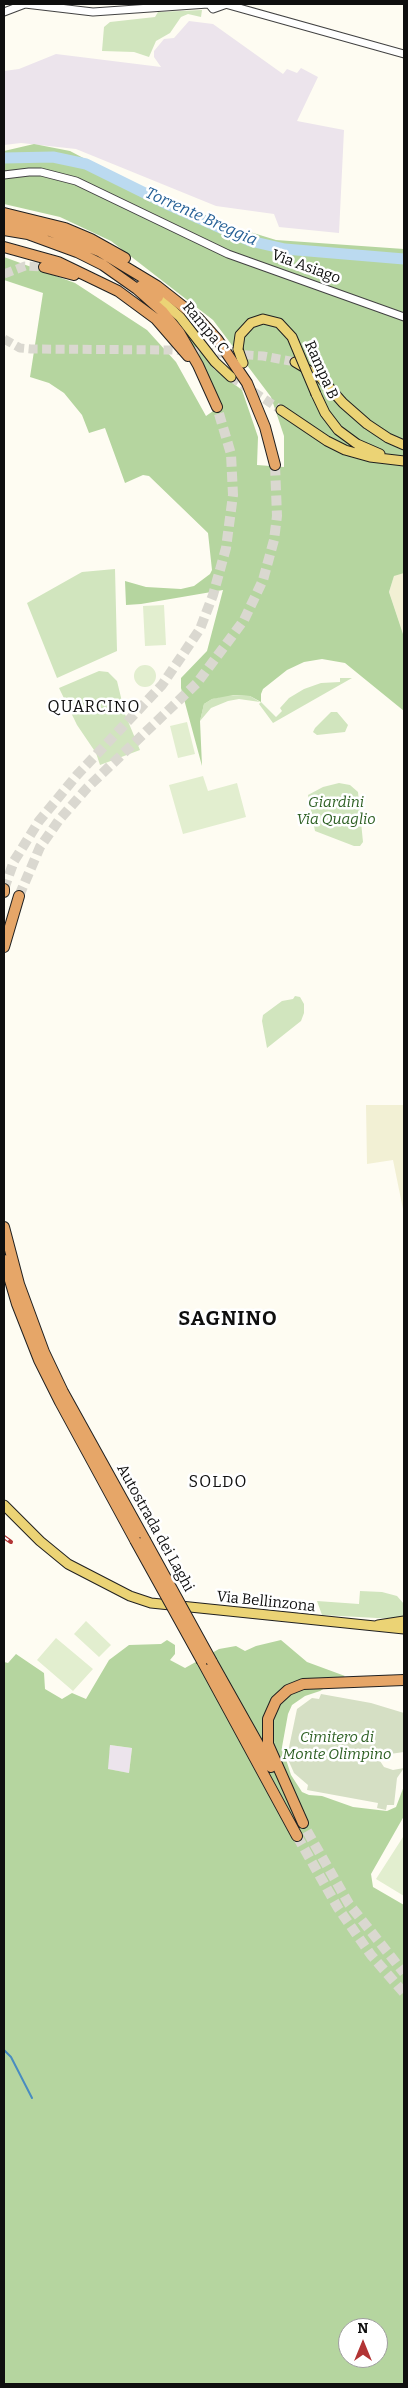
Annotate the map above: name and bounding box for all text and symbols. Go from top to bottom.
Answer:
water label: Torrente Breggia [142,184,260,250]
street label: Via Asiago [269,246,343,288]
street label: Rampa C [178,298,232,358]
street label: Rampa B [300,338,342,402]
district label: QUARCINO [47,698,141,718]
park label: Giardini Via Quaglio [296,794,376,829]
district label: SAGNINO [177,1307,279,1331]
street label: Autostrada dei Laghi [112,1461,198,1595]
district label: SOLDO [188,1473,248,1493]
street label: Via Bellinzona [216,1588,316,1616]
park label: Cimitero di Monte Olimpino [283,1729,391,1764]
north arrow [338,2318,388,2368]
text: N [358,2320,368,2337]

